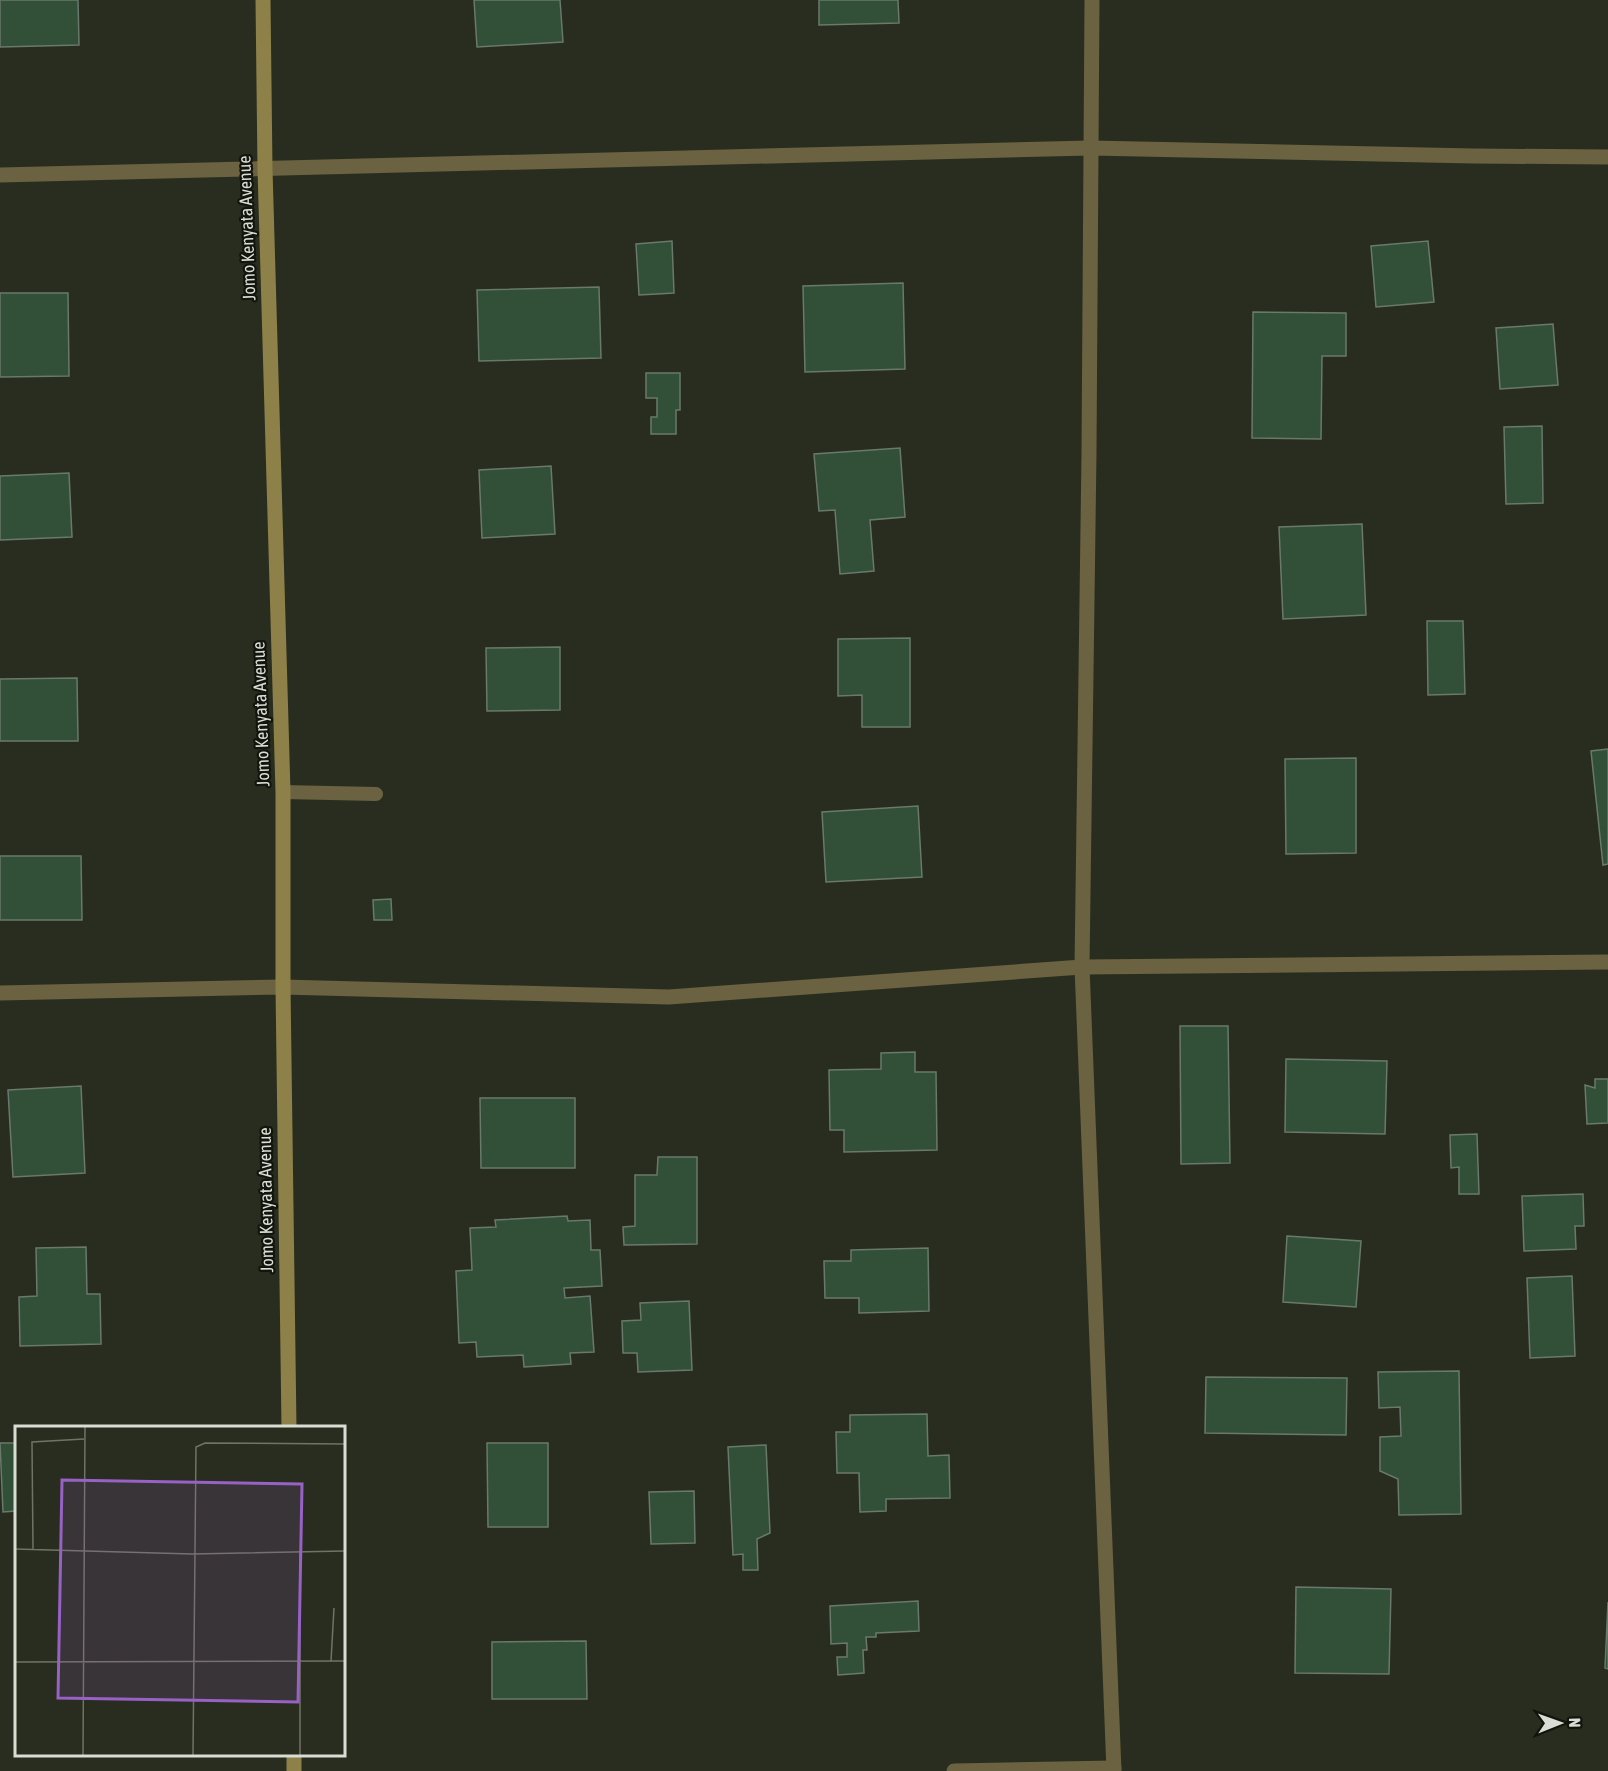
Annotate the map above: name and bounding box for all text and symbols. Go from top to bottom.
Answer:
street label: Jomo Kenyata Avenue [233,155,260,301]
street label: Jomo Kenyata Avenue [247,641,274,787]
street label: Jomo Kenyata Avenue [254,1127,277,1273]
inset map [15,1426,345,1756]
north arrow [1530,1693,1590,1753]
text: N [1566,1718,1584,1728]

